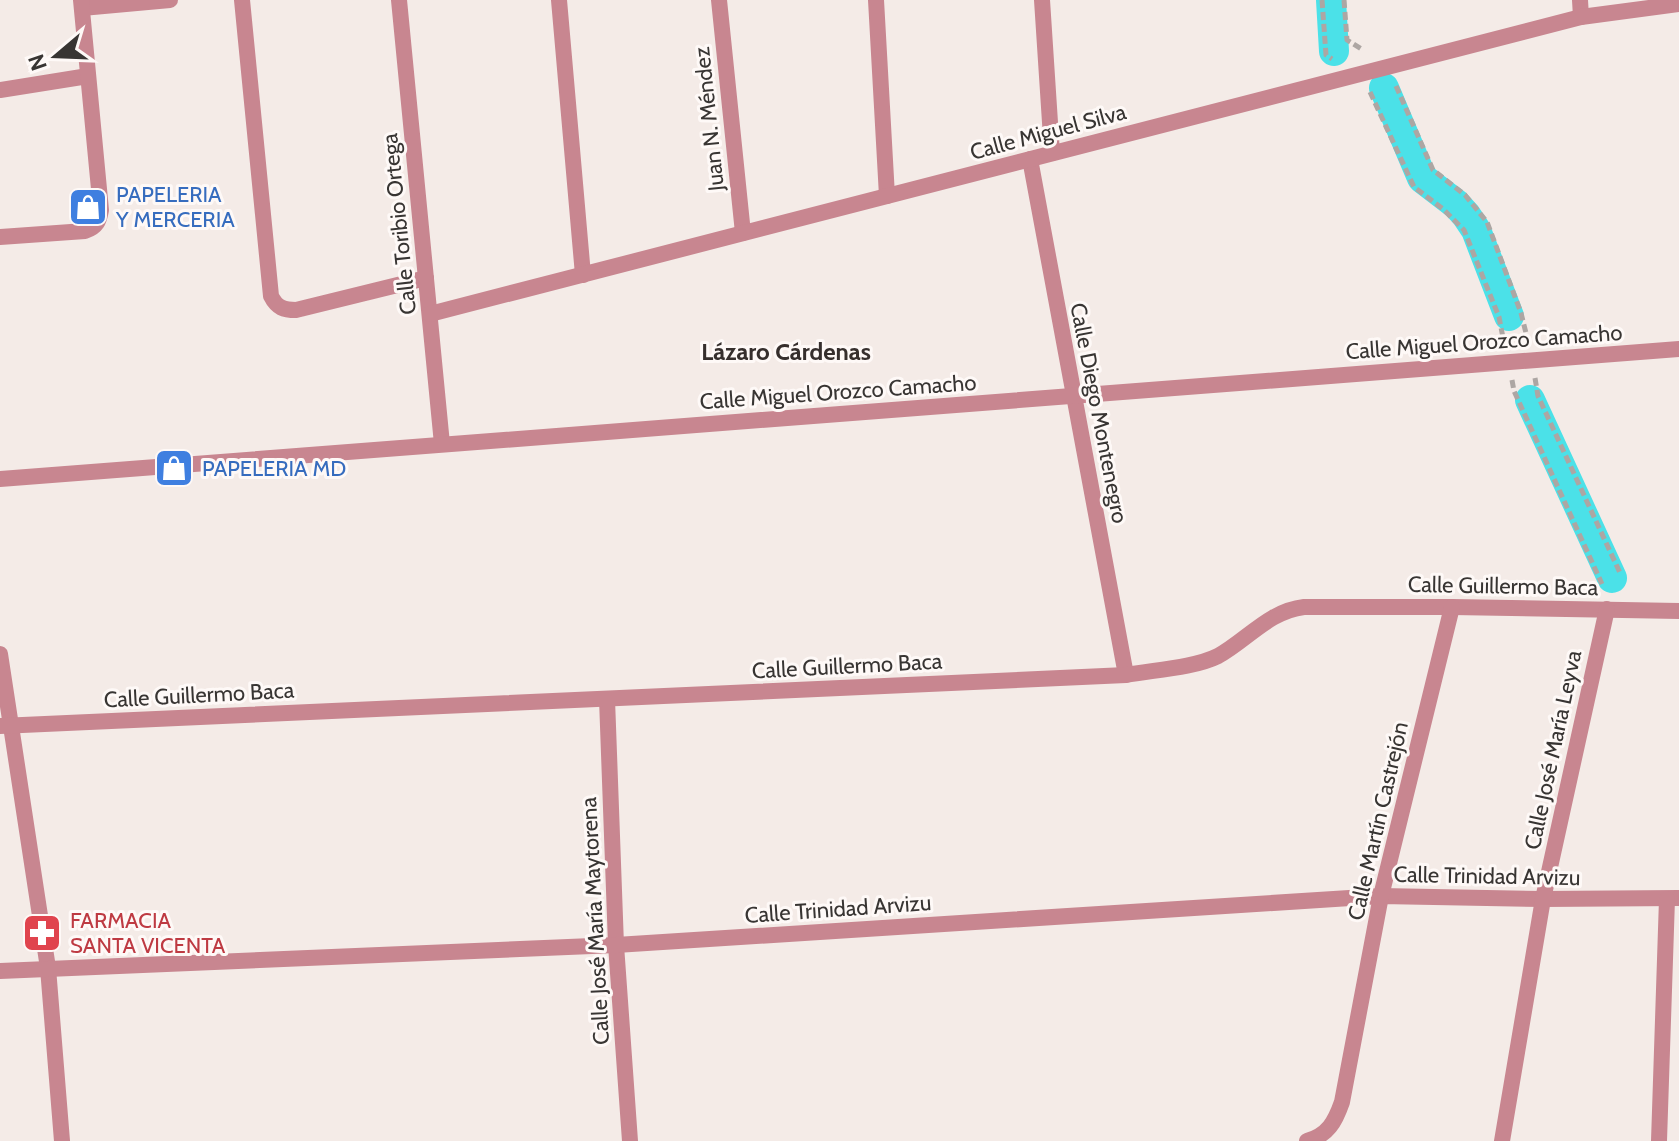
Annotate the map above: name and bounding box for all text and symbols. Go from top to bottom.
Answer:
north arrow [16,16,96,96]
street label: Juan N. Méndez [688,46,730,193]
text: N [22,51,53,74]
street label: Calle Miguel Silva [967,98,1129,166]
street label: Calle Toribio Ortega [376,132,422,316]
place label: PAPELERIA Y MERCERIA [115,181,235,233]
shop icon: PAPELERIA Y MERCERIA [67,186,109,228]
street label: Calle Diego Montenegro [1064,300,1134,526]
street label: Calle Miguel Orozco Camacho [1345,319,1623,365]
district label: Lázaro Cárdenas [701,337,871,366]
street label: Calle Miguel Orozco Camacho [699,369,977,415]
shop icon: PAPELERIA MD [153,447,195,489]
place label: PAPELERIA MD [202,455,346,482]
street label: Calle Guillermo Baca [1408,571,1599,601]
street label: Calle José María Leyva [1519,647,1587,852]
street label: Calle Guillermo Baca [751,648,943,684]
street label: Calle Guillermo Baca [103,677,295,713]
street label: Calle Martín Castrejón [1342,719,1414,923]
street label: Calle José María Maytorena [575,796,615,1045]
street label: Calle Trinidad Arvizu [1393,861,1581,891]
street label: Calle Trinidad Arvizu [744,889,932,929]
place label: FARMACIA SANTA VICENTA [70,907,226,959]
pharmacy icon: FARMACIA SANTA VICENTA [21,912,63,954]

